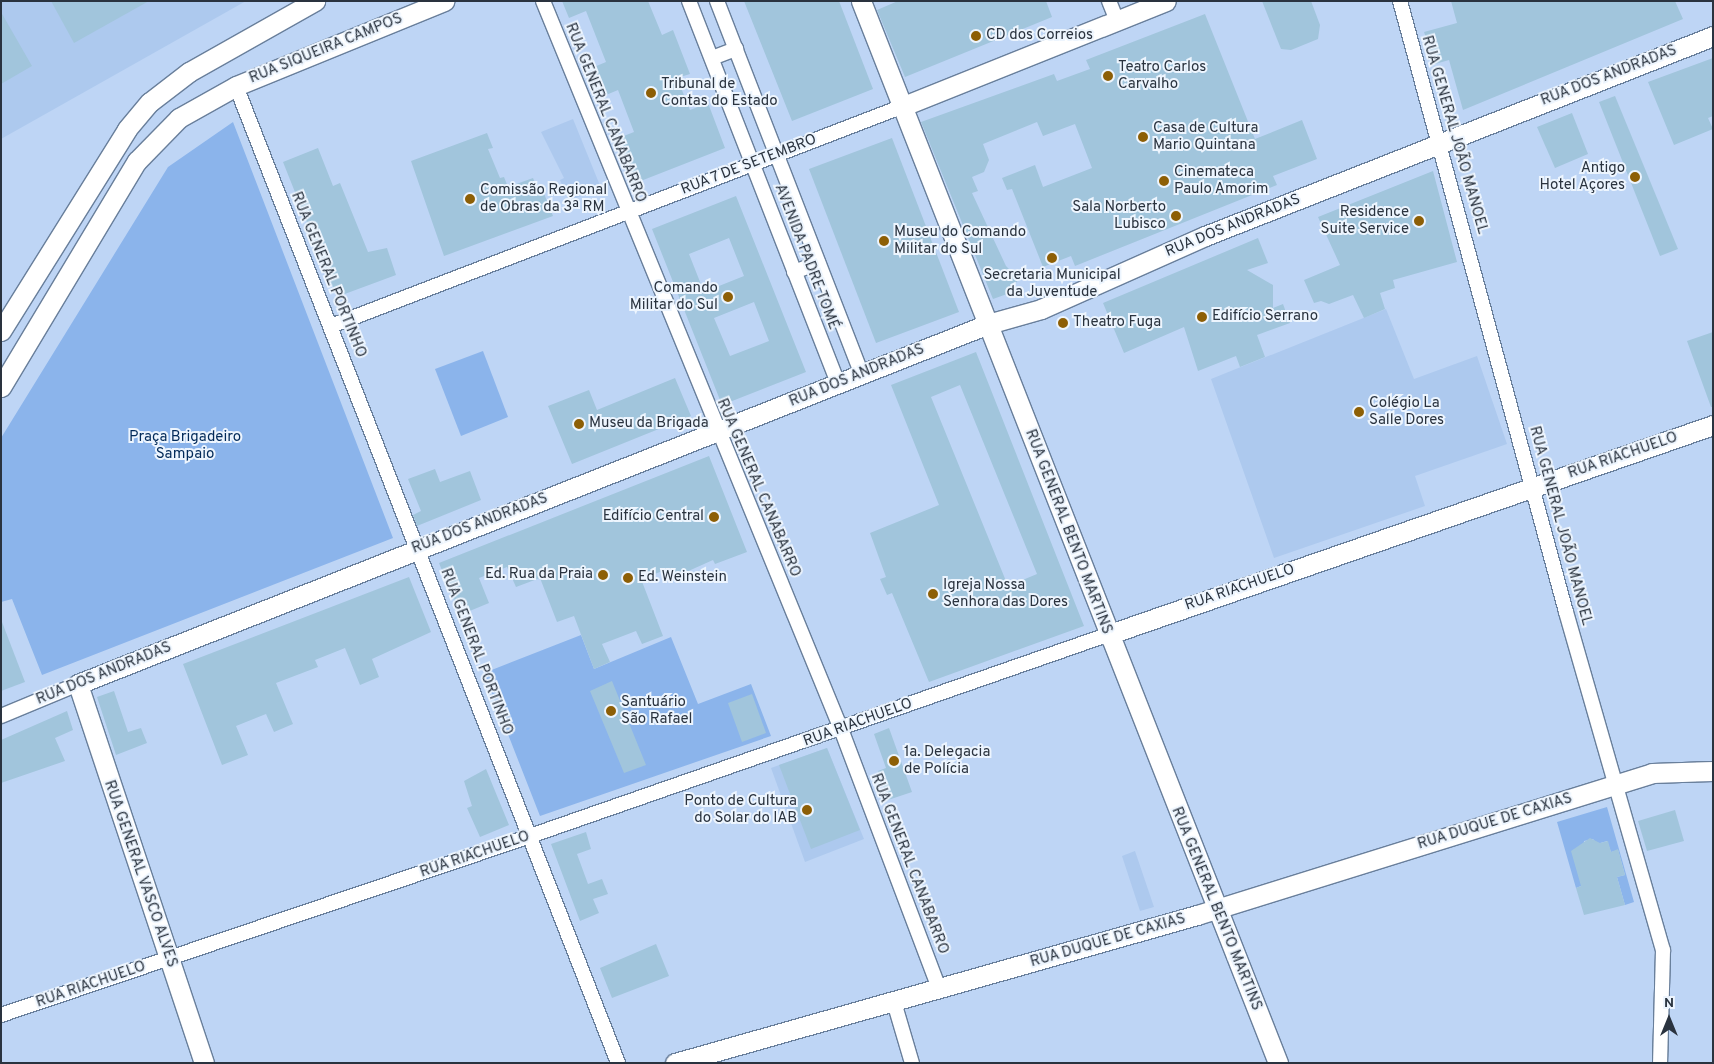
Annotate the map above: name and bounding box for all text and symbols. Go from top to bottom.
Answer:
street label: RUA SIQUEIRA CAMPOS [246,10,406,88]
street label: RUA GENERAL CANABARRO [561,20,649,206]
place label: CD dos Correios [986,27,1093,45]
marker: CD dos Correios [970,30,982,42]
street label: RUA GENERAL JOÃO MANOEL [1417,33,1491,237]
street label: RUA DOS ANDRADAS [1538,42,1680,110]
place label: Teatro Carlos Carvalho [1118,58,1206,93]
marker: Teatro Carlos Carvalho [1102,70,1114,82]
place label: Tribunal de Contas do Estado [661,75,778,110]
marker: Tribunal de Contas do Estado [645,87,657,99]
place label: Casa de Cultura Mario Quintana [1153,119,1258,154]
street label: RUA 7 DE SETEMBRO [678,131,820,199]
marker: Casa de Cultura Mario Quintana [1137,131,1149,143]
place label: Antigo Hotel Açores [1539,159,1625,194]
place label: Cinemateca Paulo Amorim [1174,163,1269,198]
marker: Antigo Hotel Açores [1629,171,1641,183]
marker: Cinemateca Paulo Amorim [1158,175,1170,187]
place label: Comissão Regional de Obras da 3ª RM [480,181,607,216]
street label: AVENIDA PADRE TOMÉ [770,181,842,333]
street label: RUA GENERAL PORTINHO [286,189,370,361]
street label: RUA DOS ANDRADAS [1162,190,1304,262]
marker: Comissão Regional de Obras da 3ª RM [464,193,476,205]
place label: Sala Norberto Lubisco [1072,198,1166,233]
place label: Residence Suite Service [1321,203,1409,238]
marker: Sala Norberto Lubisco [1170,210,1182,222]
marker: Residence Suite Service [1413,215,1425,227]
place label: Museu do Comando Militar do Sul [894,223,1026,258]
marker: Museu do Comando Militar do Sul [878,235,890,247]
marker: Secretaria Municipal da Juventude [1046,252,1058,264]
place label: Secretaria Municipal da Juventude [983,266,1121,301]
place label: Comando Militar do Sul [630,279,718,314]
marker: Comando Militar do Sul [722,291,734,303]
place label: Edifício Serrano [1212,308,1318,326]
marker: Edifício Serrano [1196,311,1208,323]
place label: Theatro Fuga [1073,314,1161,332]
marker: Theatro Fuga [1057,317,1069,329]
street label: RUA DOS ANDRADAS [786,340,928,412]
place label: Colégio La Salle Dores [1369,394,1444,429]
street label: RUA GENERAL CANABARRO [712,396,804,580]
marker: Colégio La Salle Dores [1353,406,1365,418]
place label: Museu da Brigada [589,415,709,433]
marker: Museu da Brigada [573,418,585,430]
street label: RUA GENERAL JOÃO MANOEL [1525,424,1595,628]
street label: RUA GENERAL BENTO MARTINS [1020,427,1116,637]
park label: Praça Brigadeiro Sampaio [129,428,241,463]
street label: RUA RIACHUELO [1566,429,1680,483]
street label: RUA DOS ANDRADAS [409,490,551,558]
place label: Edifício Central [603,508,704,526]
marker: Edifício Central [708,511,720,523]
street label: RUA RIACHUELO [1183,561,1297,615]
street label: RUA GENERAL PORTINHO [436,566,516,738]
place label: Ed. Rua da Praia [485,566,593,584]
marker: Ed. Rua da Praia [597,569,609,581]
place label: Ed. Weinstein [638,569,727,587]
marker: Ed. Weinstein [622,572,634,584]
place label: Igreja Nossa Senhora das Dores [943,576,1068,611]
marker: Igreja Nossa Senhora das Dores [927,588,939,600]
street label: RUA DOS ANDRADAS [33,638,175,710]
place label: Santuário São Rafael [621,693,693,728]
street label: RUA RIACHUELO [801,695,915,751]
marker: Santuário São Rafael [605,705,617,717]
place label: 1a. Delegacia de Polícia [904,743,990,778]
marker: 1a. Delegacia de Polícia [888,755,900,767]
street label: RUA GENERAL CANABARRO [866,771,952,957]
street label: RUA GENERAL VASCO ALVES [99,777,181,971]
street label: RUA DUQUE DE CAXIAS [1415,790,1575,854]
place label: Ponto de Cultura do Solar do IAB [684,792,797,827]
marker: Ponto de Cultura do Solar do IAB [801,804,813,816]
street label: RUA GENERAL BENTO MARTINS [1167,804,1265,1014]
street label: RUA RIACHUELO [418,828,532,882]
street label: RUA DUQUE DE CAXIAS [1028,910,1188,972]
street label: RUA RIACHUELO [34,958,148,1012]
north arrow [1644,994,1694,1044]
text: N [1664,995,1674,1012]

